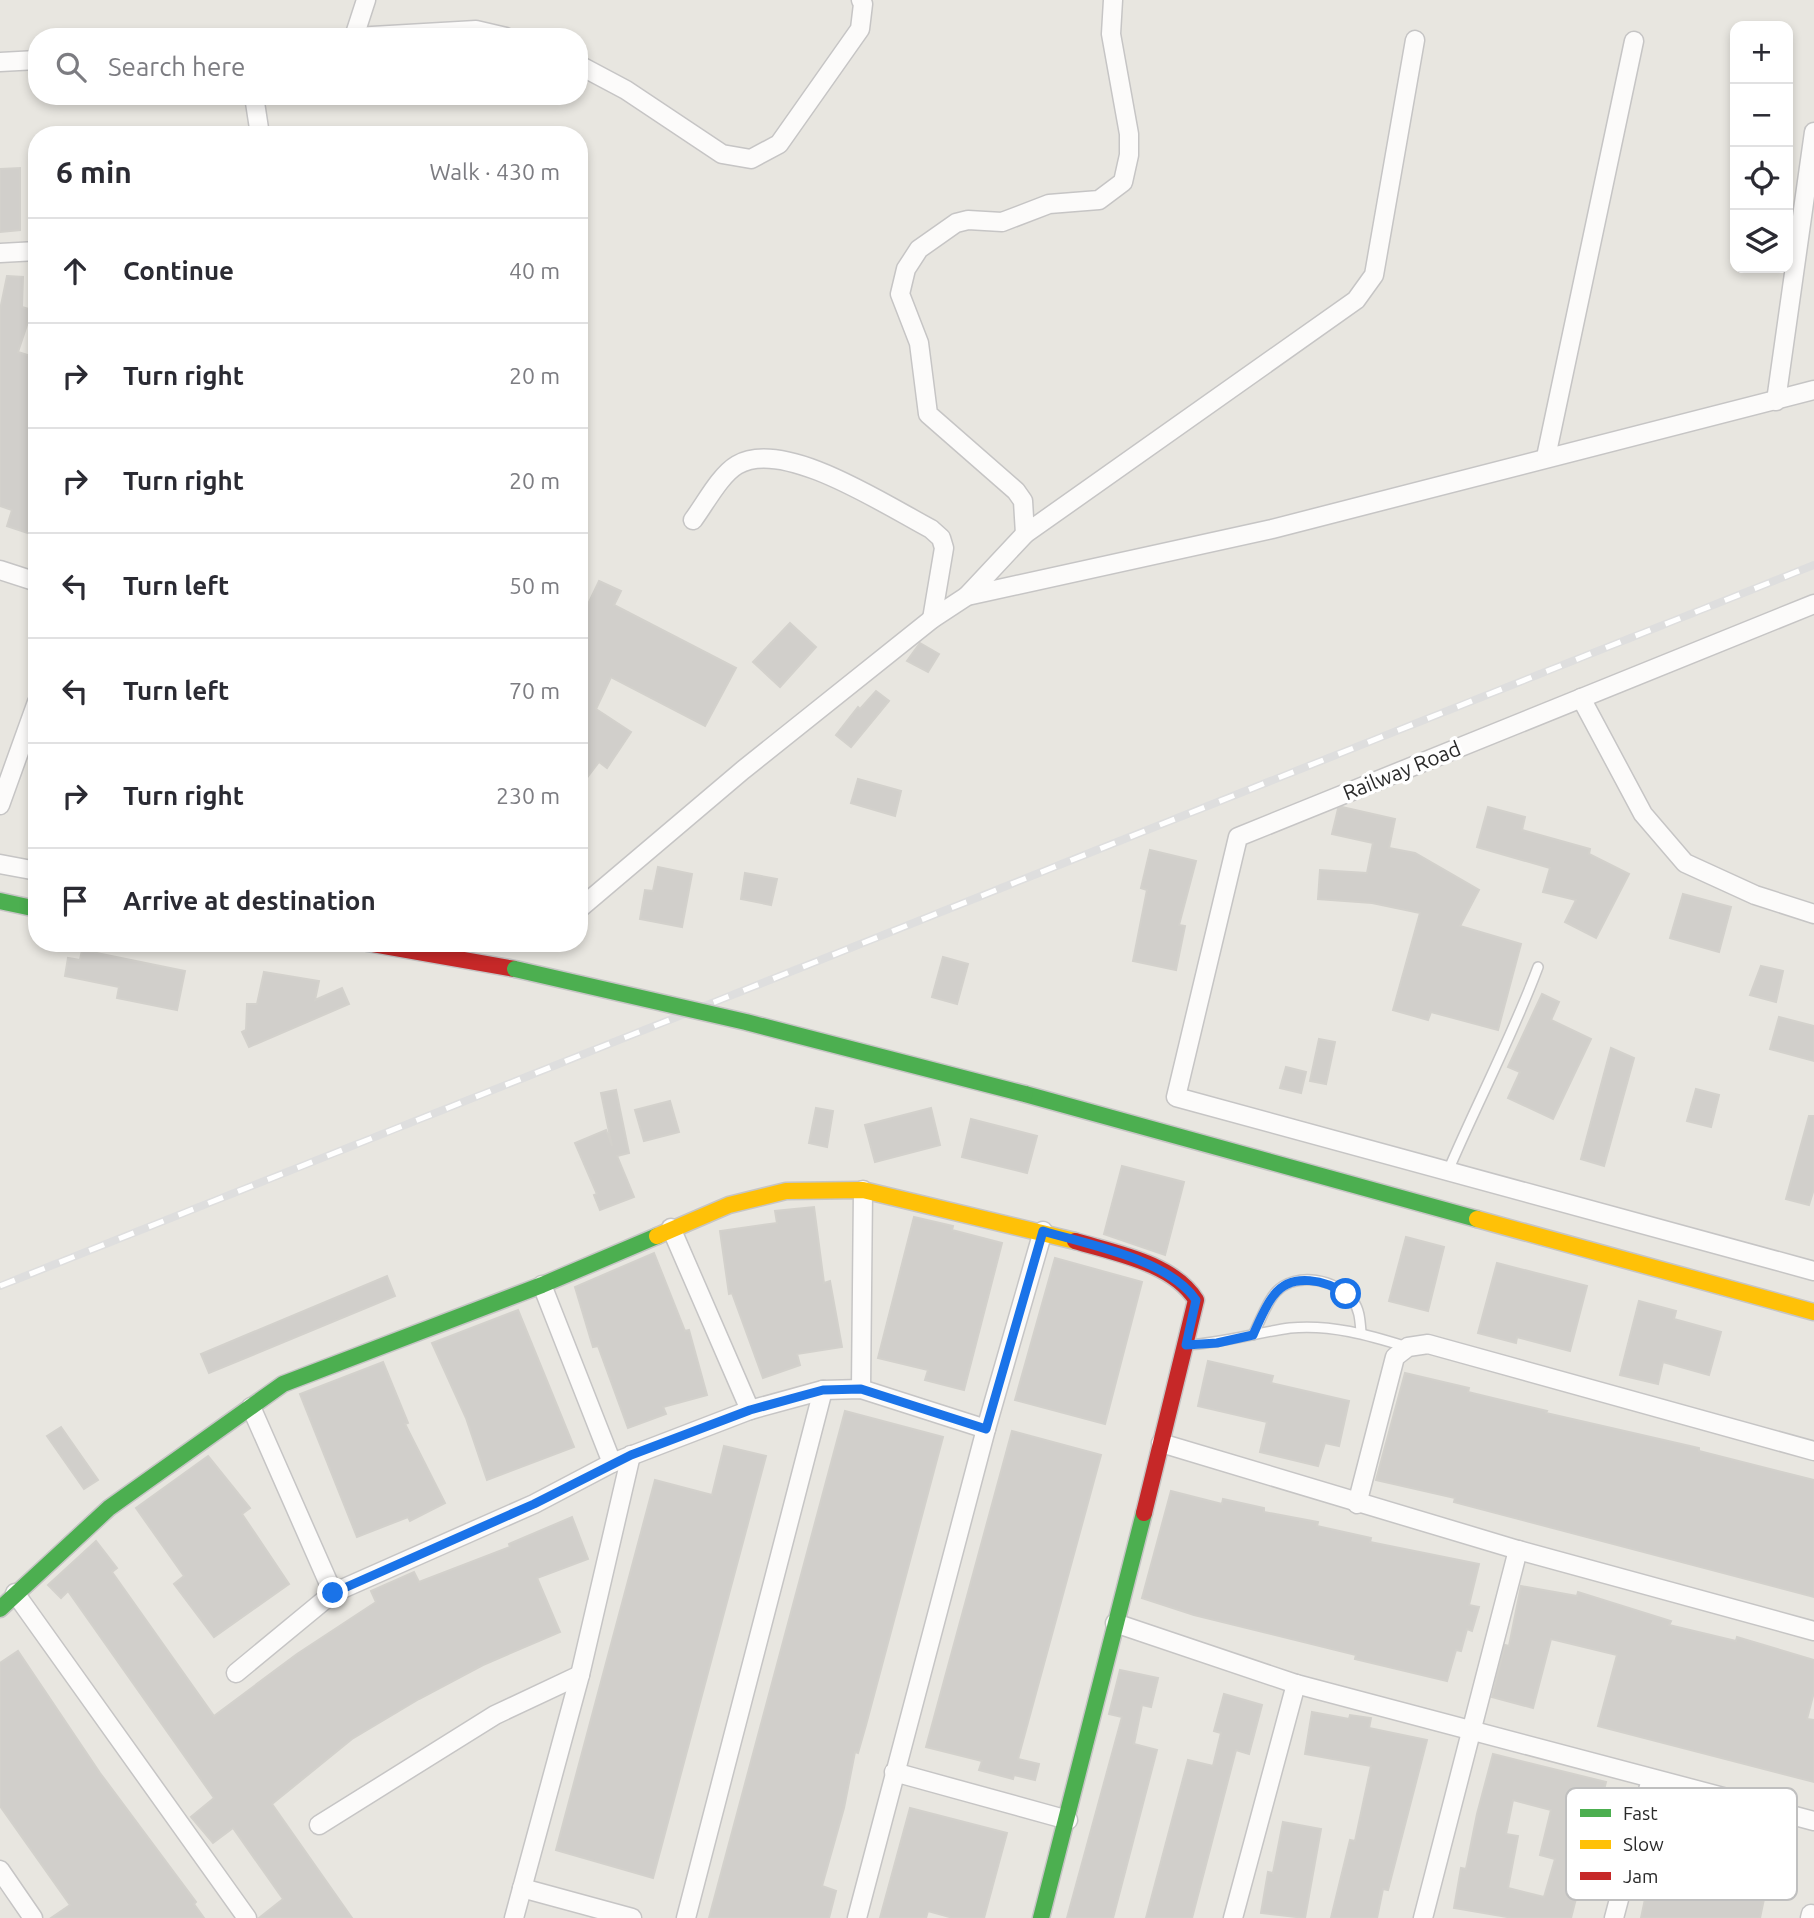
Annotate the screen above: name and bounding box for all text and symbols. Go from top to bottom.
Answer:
map controls [1730,21,1793,273]
button: + [1730,21,1793,84]
search box [28,28,588,105]
icon: search [52,48,90,86]
text: Search here [108,52,245,81]
button: − [1730,84,1793,147]
button: locate [1730,147,1793,210]
text: 6 min [56,155,132,189]
text: Walk · 430 m [429,159,560,184]
button: layers [1730,210,1793,273]
icon: ahead [56,252,94,290]
text: Continue [123,256,234,285]
text: 40 m [509,258,560,283]
icon: right [56,357,94,395]
text: Turn right [123,361,244,390]
text: 20 m [509,363,560,388]
icon: right [56,462,94,500]
text: Turn right [123,466,244,495]
text: 20 m [509,468,560,493]
icon: left [56,567,94,605]
text: Turn left [123,571,229,600]
text: 50 m [509,573,560,598]
icon: left [56,672,94,710]
text: Turn left [123,676,229,705]
text: 70 m [509,678,560,703]
street label: Railway Road [1339,736,1464,805]
icon: right [56,777,94,815]
text: Turn right [123,781,244,810]
text: 230 m [496,783,560,808]
icon: arrive [56,882,94,920]
text: Arrive at destination [123,886,376,915]
route start [1330,1278,1361,1309]
route end [317,1577,348,1608]
legend [1566,1788,1797,1900]
text: Fast [1623,1802,1658,1824]
text: Slow [1623,1833,1664,1855]
text: Jam [1623,1865,1659,1887]

